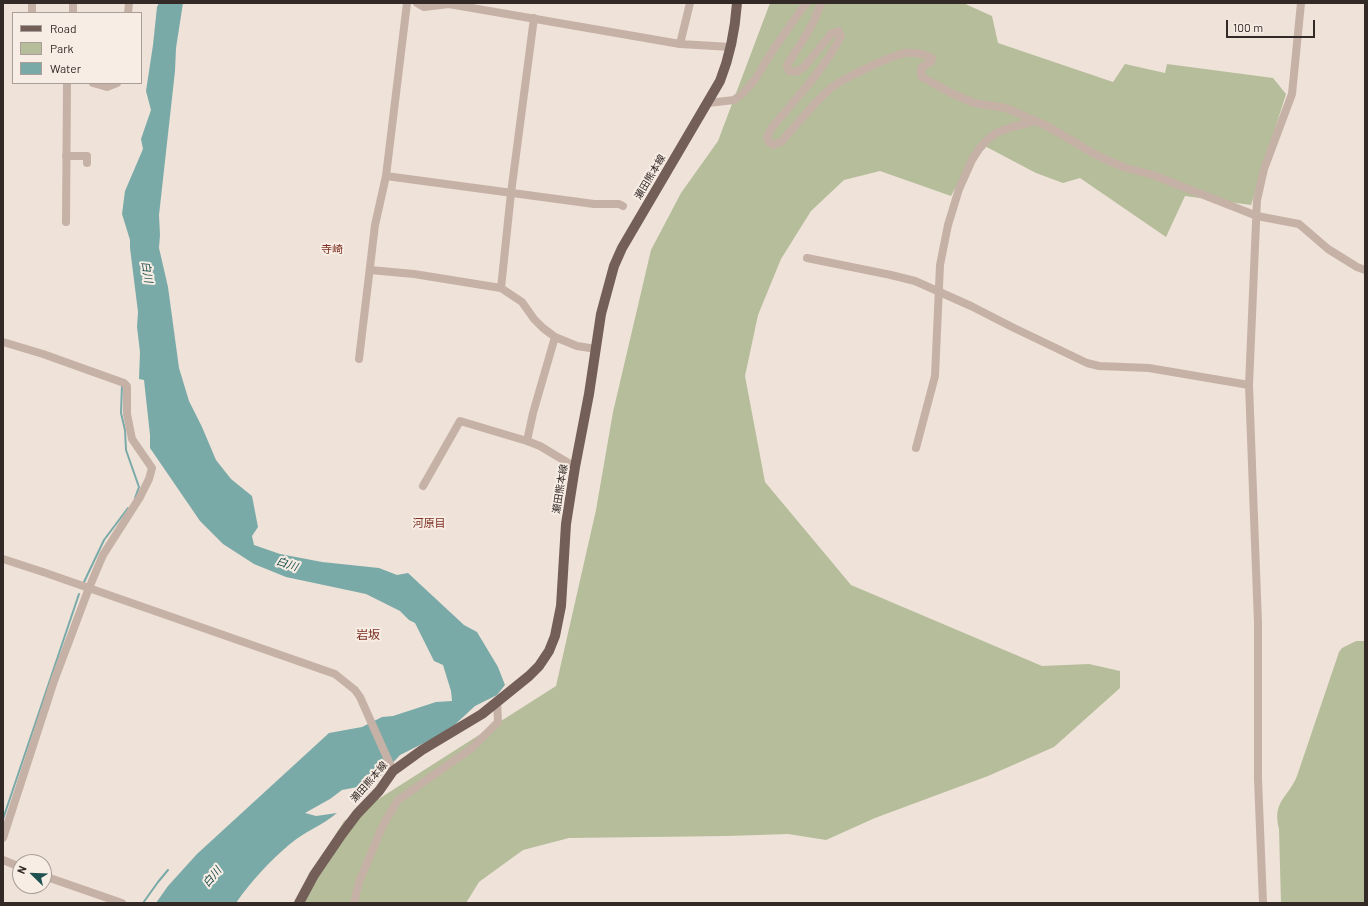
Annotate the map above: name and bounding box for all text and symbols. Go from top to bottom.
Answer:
legend [12,12,142,84]
scale bar [1228,12,1317,38]
text: 100 m [1233,20,1263,34]
text: Road [50,21,77,35]
text: Park [50,41,74,55]
text: Water [50,61,81,75]
street label: 瀬田熊本線 [632,152,668,202]
district label: 寺崎 [321,242,343,256]
water label: 白川 [139,260,155,284]
street label: 瀬田熊本線 [550,463,570,515]
district label: 河原目 [413,516,445,530]
water label: 白川 [274,554,300,574]
district label: 岩坂 [356,628,380,642]
street label: 瀬田熊本線 [348,759,390,805]
north arrow [12,854,52,894]
text: N [14,864,29,875]
water label: 白川 [200,864,224,890]

